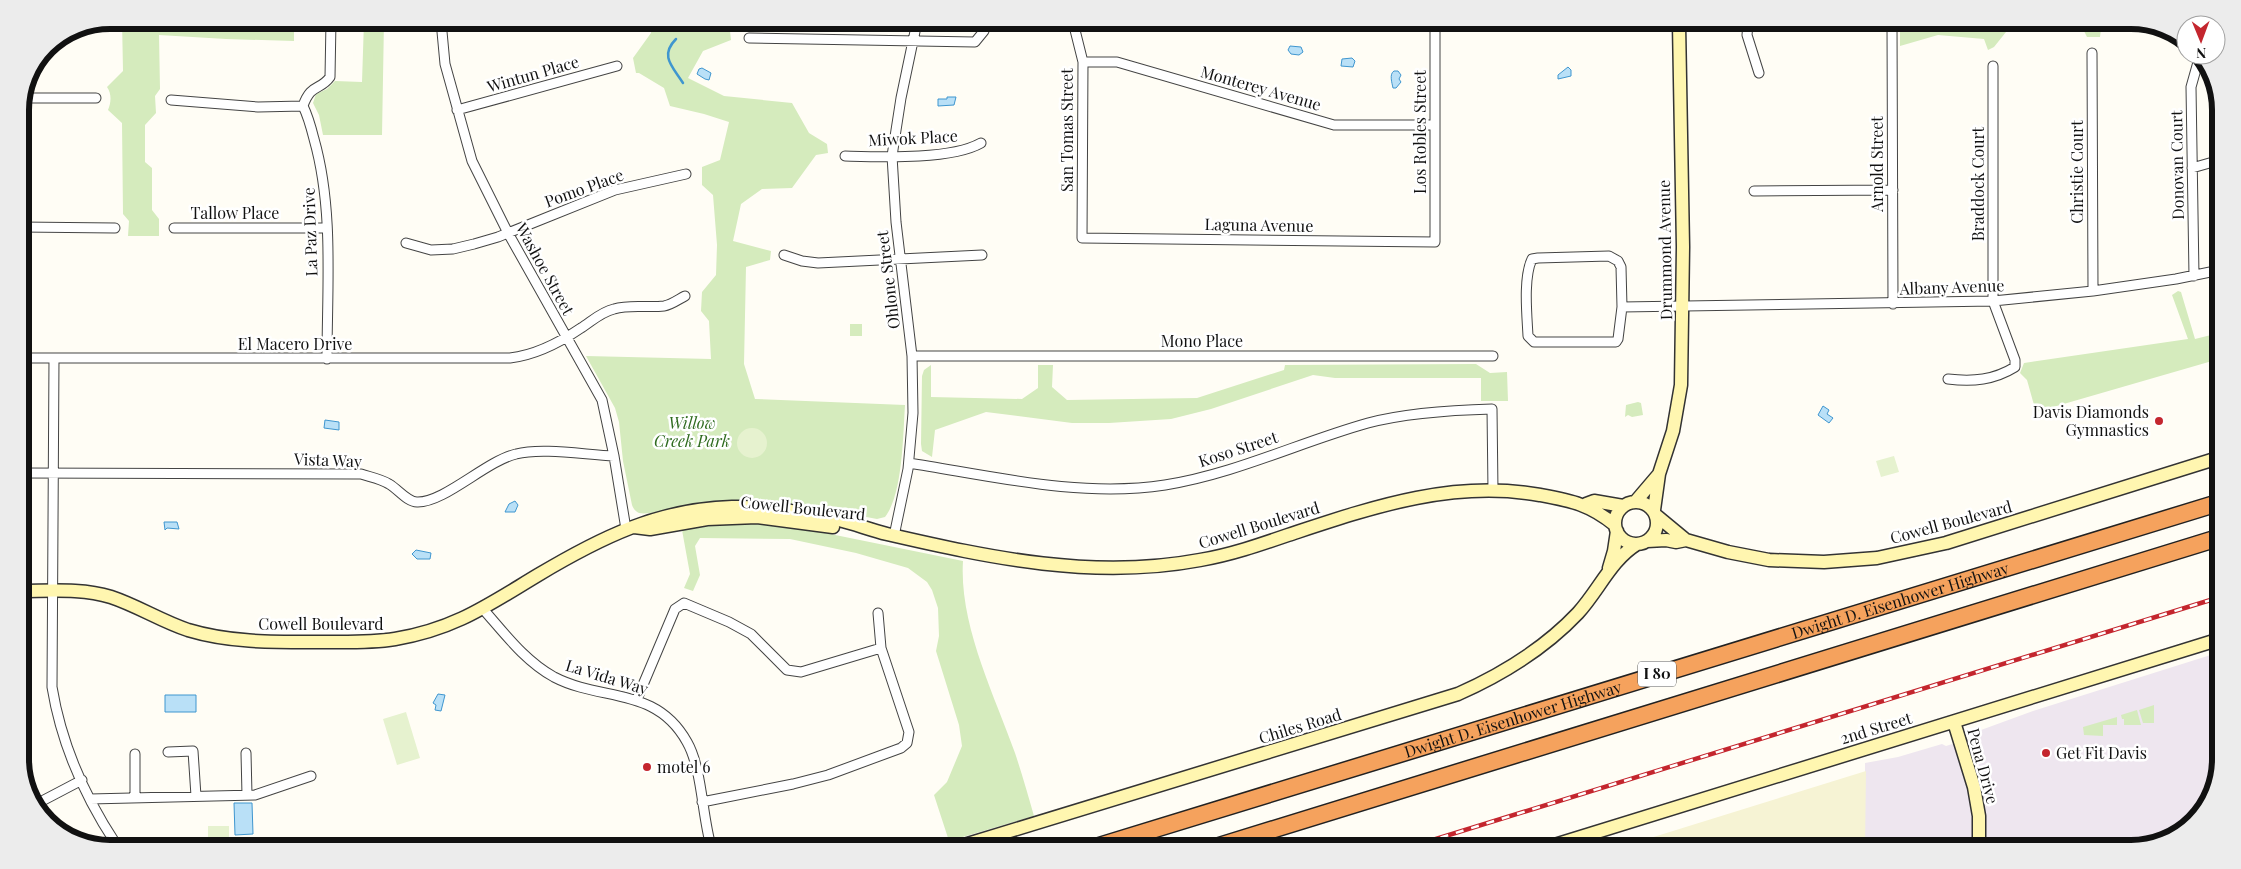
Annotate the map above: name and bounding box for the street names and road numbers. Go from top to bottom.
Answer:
street label: Wintun Place [484,50,581,97]
street label: Monterey Avenue [1198,60,1324,115]
street label: San Tomas Street [1056,68,1077,192]
street label: Los Robles Street [1409,70,1430,194]
street label: Donovan Court [2165,110,2188,220]
street label: Arnold Street [1866,116,1887,213]
street label: Christie Court [2066,120,2087,224]
street label: Miwok Place [868,125,958,150]
street label: Braddock Court [1967,126,1988,241]
street label: Pomo Place [541,164,626,212]
street label: Drummond Avenue [1653,180,1676,320]
street label: La Paz Drive [297,187,322,277]
street label: Tallow Place [191,202,279,223]
street label: Laguna Avenue [1204,213,1314,236]
street label: Washoe Street [511,218,580,319]
street label: Ohlone Street [871,229,904,330]
street label: Albany Avenue [1898,274,2005,299]
street label: Mono Place [1161,330,1243,351]
street label: El Macero Drive [238,333,352,354]
street label: Koso Street [1196,426,1280,471]
street label: Vista Way [293,448,362,471]
street label: Cowell Boulevard [740,491,866,524]
street label: Cowell Boulevard [1888,495,2014,548]
street label: Cowell Boulevard [1196,496,1322,553]
street label: Dwight D. Eisenhower Highway [1789,557,2011,643]
street label: Cowell Boulevard [258,613,384,634]
street label: La Vida Way [563,654,651,699]
road number: I 80 [1638,662,1676,686]
street label: Dwight D. Eisenhower Highway [1401,676,1624,762]
street label: Chiles Road [1256,703,1344,748]
street label: 2nd Street [1838,707,1914,748]
street label: Pena Drive [1963,726,2004,806]

